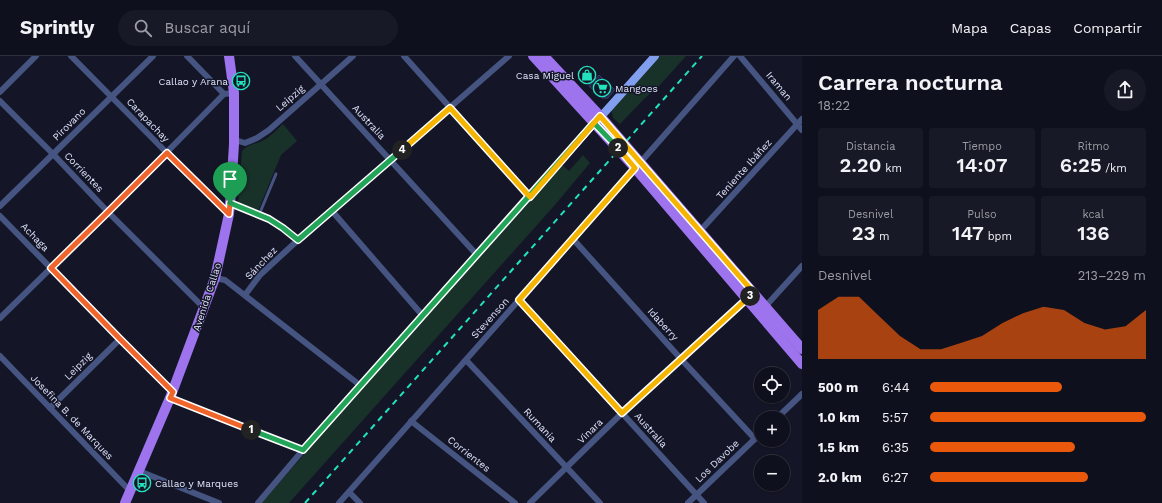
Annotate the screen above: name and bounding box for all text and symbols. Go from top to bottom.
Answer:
search box [118,10,398,46]
text: Sprintly [20,16,94,39]
icon: search [132,17,154,39]
text: Buscar aquí [164,19,250,37]
text: Mapa [951,20,988,36]
text: Capas [1010,20,1051,36]
text: Compartir [1073,20,1142,36]
shop icon: Casa Miguel [577,65,597,85]
street label: Iraman [764,69,794,103]
button: share [1104,69,1146,111]
place label: Casa Miguel [516,70,574,81]
text: Carrera nocturna [818,70,1003,95]
bus stop icon: Callao y Arana [231,71,251,91]
place label: Callao y Arana [159,76,228,87]
supermarket icon: Mangoes [592,78,612,98]
street label: Leipzig [274,82,307,113]
place label: Mangoes [615,83,658,94]
street label: Carapachay [124,96,172,145]
text: 18:22 [818,98,850,113]
street label: Australia [350,102,388,142]
street label: Pirovano [50,105,88,143]
street label: Teniente Ibáñez [714,137,774,201]
pin: 2 [608,138,628,158]
pin: 4 [392,140,412,160]
text: Distancia [846,140,895,153]
text: Tiempo [962,140,1002,153]
text: Ritmo [1077,140,1109,153]
text: 2 [615,141,621,154]
text: 4 [398,143,406,156]
street label: Corrientes [62,150,106,194]
text: 2.20 [839,153,881,177]
text: 14:07 [956,153,1008,177]
text: 6:25 [1060,153,1102,177]
pin [213,162,247,203]
text: km [881,162,902,175]
text: /km [1102,162,1127,175]
icon: arrive [219,168,241,190]
text: Desnivel [848,208,893,221]
text: Pulso [967,208,997,221]
text: kcal [1082,208,1104,221]
street label: Achaga [19,221,51,254]
text: 23 [852,221,875,245]
text: 147 [952,221,984,245]
text: 136 [1077,221,1110,245]
text: m [875,230,890,243]
text: bpm [984,230,1012,243]
street label: Sánchez [243,244,279,282]
street label: Avenida Callao [191,261,223,333]
text: Desnivel [818,268,871,283]
text: 213–229 m [1078,268,1146,283]
pin: 3 [740,286,760,306]
text: 3 [747,289,753,302]
street label: Stevenson [469,295,511,341]
street label: Idaberry [645,305,681,343]
street label: Leipzig [62,350,94,382]
map controls [754,367,790,491]
button: locate [754,367,790,403]
street label: Josefina B. de Marques [29,372,115,462]
text: 500 m [818,380,858,395]
text: 6:44 [882,380,910,395]
street label: Rumania [522,406,559,445]
street label: Australia [632,410,670,450]
text: 1.0 km [818,410,860,425]
text: 5:57 [882,410,908,425]
button: + [754,411,790,447]
street label: Vinara [575,416,605,446]
pin: 1 [241,420,261,440]
text: 1 [249,423,253,436]
street label: Corrientes [446,434,492,474]
street label: Los Davobe [693,437,741,485]
text: 1.5 km [818,440,859,455]
text: 6:35 [882,440,909,455]
button: − [754,455,790,491]
text: 2.0 km [818,470,862,485]
text: 6:27 [882,470,908,485]
bus stop icon: Callao y Marques [132,473,152,493]
place label: Callao y Marques [155,478,238,489]

